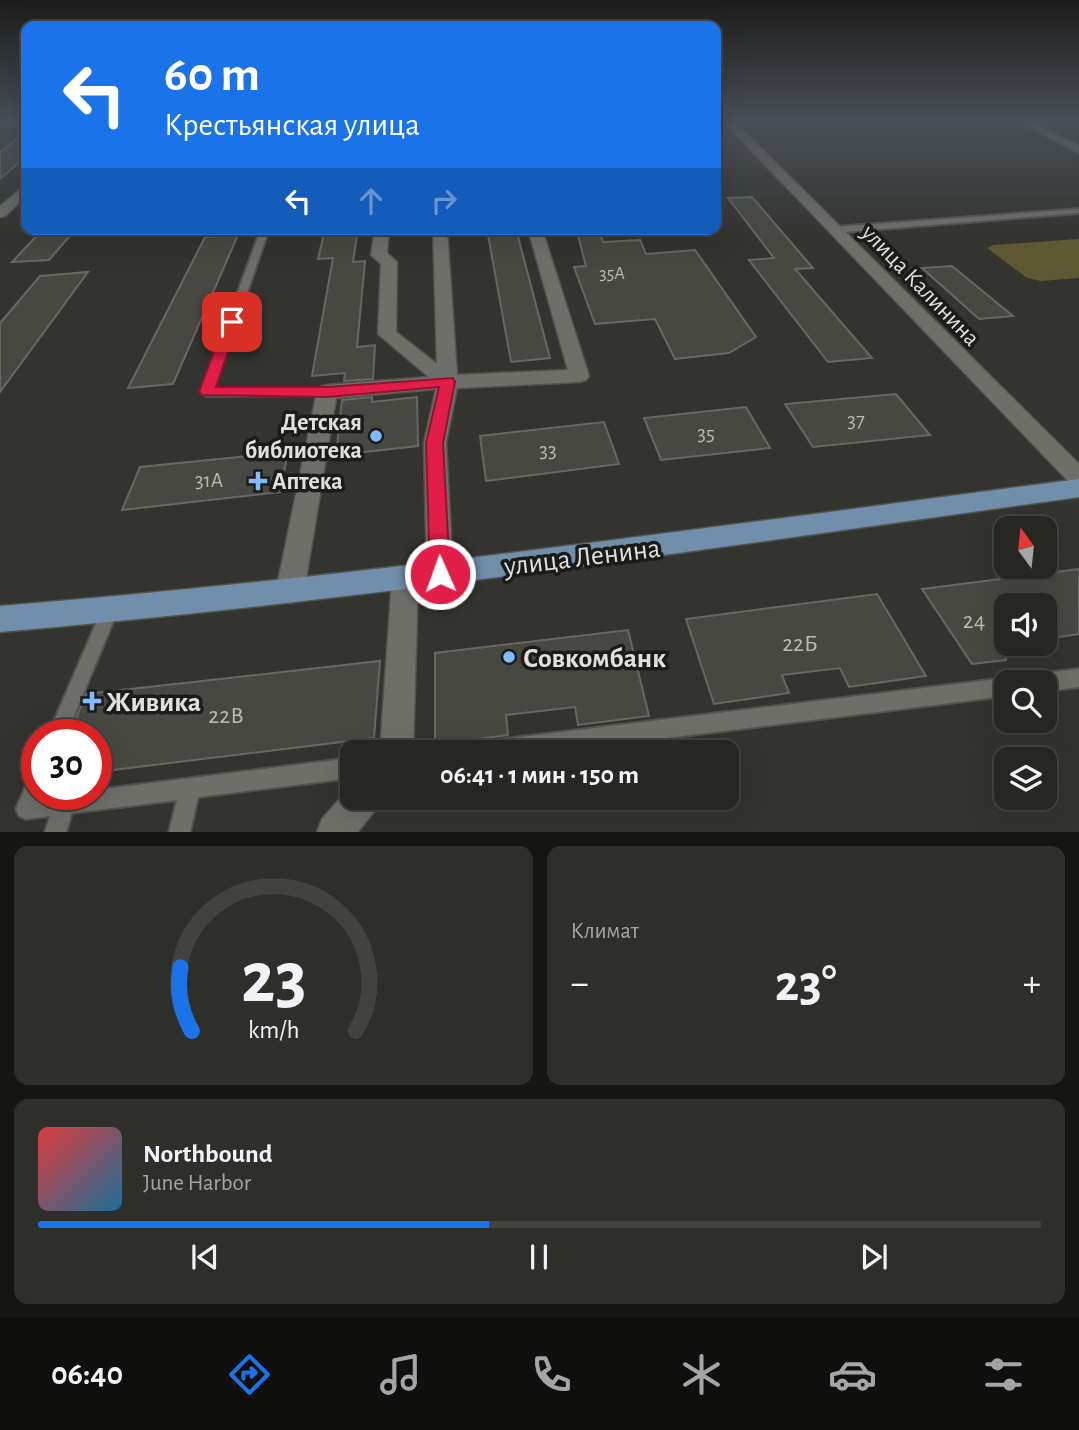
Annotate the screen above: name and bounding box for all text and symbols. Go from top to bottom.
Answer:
icon: left [49,49,140,140]
text: 60 m [164,51,260,100]
text: Крестьянская улица [164,109,420,141]
icon: left [279,182,317,220]
icon: ahead [352,182,390,220]
icon: right [425,182,463,220]
street label: улица Калинина [856,220,984,351]
house number: 35А [599,265,625,283]
pin [202,292,262,352]
icon: arrive [213,303,251,341]
house number: 37 [847,410,865,431]
place label: Детская библиотека [245,411,362,463]
house number: 35 [697,423,715,444]
marker: Детская библиотека [368,428,384,444]
house number: 33 [539,440,557,461]
house number: 31А [195,470,223,491]
place label: Аптека [272,470,343,494]
marker: Аптека [250,473,266,489]
north arrow [994,516,1057,579]
map controls [994,516,1057,810]
street label: улица Ленина [501,534,662,582]
position arrow [403,537,477,611]
button: sound [994,593,1057,656]
house number: 24 [963,609,985,633]
house number: 22Б [782,632,818,656]
place label: Совкомбанк [523,645,666,673]
marker: Совкомбанк [501,649,517,665]
button: search [994,670,1057,733]
place label: Живика [106,689,201,717]
marker: Живика [84,693,100,709]
house number: 22В [208,704,244,728]
speed limit sign: 30 [21,719,112,810]
button: layers [994,747,1057,810]
text: 06:41 · 1 мин · 150 m [440,762,639,788]
text: Климат [571,920,639,943]
text: 23 [240,944,306,1017]
text: 23° [775,958,837,1010]
text: − [571,965,589,1003]
text: + [1023,965,1041,1003]
text: km/h [247,1018,299,1043]
text: Northbound [143,1141,272,1167]
text: June Harbor [143,1172,251,1195]
icon: previous [186,1238,224,1276]
icon: pause [520,1238,558,1276]
icon: next [855,1238,893,1276]
icon: directions [225,1350,274,1399]
icon: music [376,1350,425,1399]
icon: phone [527,1350,576,1399]
icon: climate [677,1350,726,1399]
icon: car [828,1350,877,1399]
icon: filters [979,1350,1028,1399]
text: 06:40 [51,1358,123,1390]

